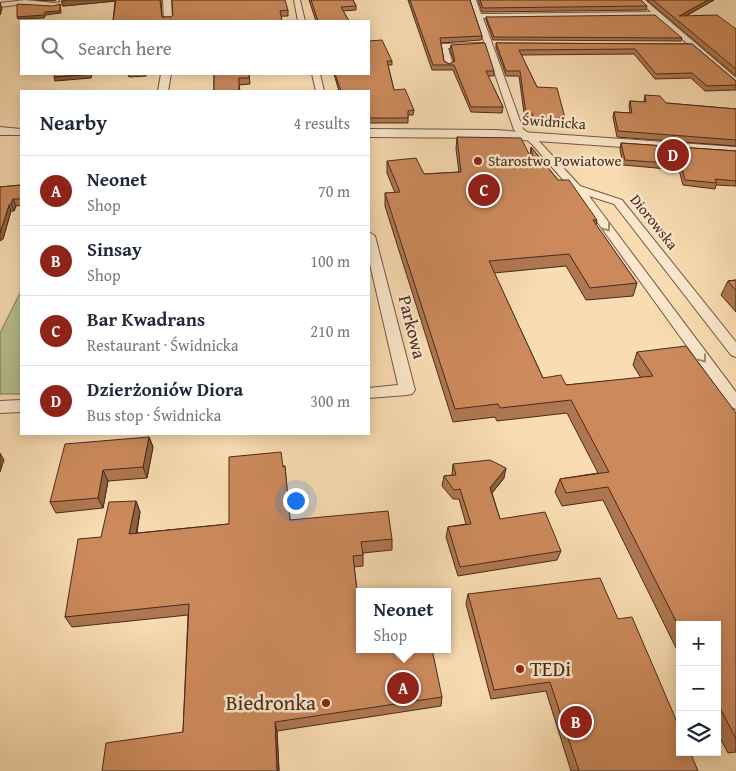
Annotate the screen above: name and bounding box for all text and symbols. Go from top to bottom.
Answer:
search box [20,20,370,75]
icon: search [38,34,66,62]
text: Search here [78,34,172,62]
text: Nearby [40,107,107,138]
street label: Świdnicka [521,109,587,134]
text: 4 results [293,111,350,135]
pin: D [657,136,689,174]
place label: Starostwo Powiatowe [488,150,622,171]
marker: Starostwo Powiatowe [472,155,484,167]
text: Neonet [87,165,147,193]
pin: C [468,171,500,209]
text: A [51,179,61,203]
text: 70 m [318,179,350,203]
street label: Diorowska [626,190,683,254]
text: Shop [87,193,121,217]
one-way arrow [601,222,610,232]
text: Sinsay [87,235,142,263]
text: B [51,249,61,273]
text: 100 m [310,249,350,273]
text: Shop [87,263,121,287]
street label: Parkowa [392,292,433,362]
text: Bar Kwadrans [87,305,205,333]
text: C [51,319,61,343]
text: 210 m [310,319,350,343]
text: Restaurant · Świdnicka [87,333,239,357]
one-way arrow [698,353,706,362]
text: Dzierżoniów Diora [87,375,243,403]
text: D [51,389,61,413]
text: 300 m [310,389,350,413]
text: Bus stop · Świdnicka [87,403,221,427]
your location [283,488,309,514]
popup [356,588,451,653]
text: Neonet [374,595,433,623]
map controls [676,621,721,756]
button: + [676,621,721,666]
text: Shop [374,623,407,647]
place label: TEDi [530,653,571,684]
marker: TEDi [514,663,526,675]
button: − [676,666,721,711]
pin: A [387,669,419,707]
place label: Biedronka [226,687,316,718]
marker: Biedronka [320,697,332,709]
pin: B [560,703,592,741]
button: layers [676,711,721,756]

